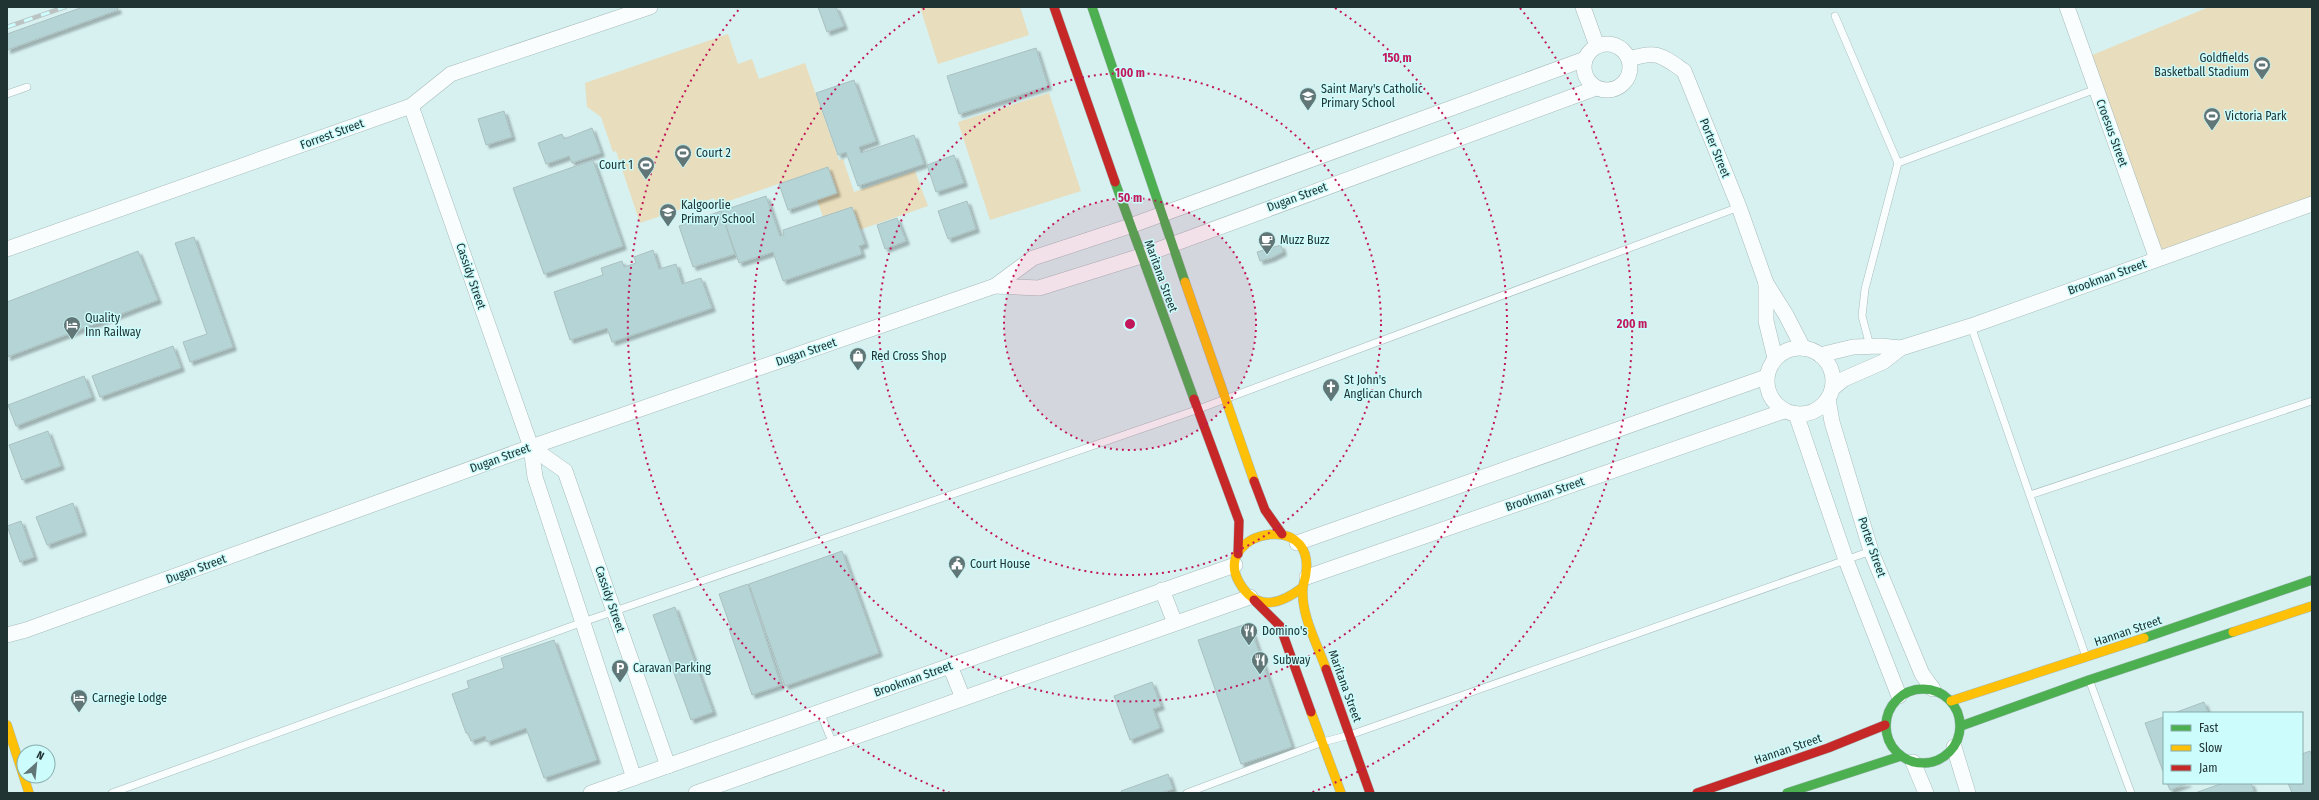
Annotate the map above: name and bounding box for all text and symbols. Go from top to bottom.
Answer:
text: 150 m [1382,51,1412,65]
place label: Goldfields Basketball Stadium [2154,51,2249,79]
sports icon: Goldfields Basketball Stadium [2252,55,2272,80]
text: 100 m [1115,66,1145,80]
place label: Saint Mary's Catholic Primary School [1321,82,1423,110]
school or university icon: Saint Mary's Catholic Primary School [1298,86,1318,111]
street label: Croesus Street [2093,97,2131,169]
sports icon: Victoria Park [2202,106,2222,131]
place label: Victoria Park [2225,109,2287,123]
street label: Forrest Street [298,116,366,152]
street label: Porter Street [1697,116,1733,180]
sports icon: Court 2 [673,143,693,168]
place label: Court 2 [696,146,731,160]
sports icon: Court 1 [636,155,656,180]
place label: Court 1 [599,158,633,172]
street label: Dugan Street [1265,180,1329,214]
text: 50 m [1118,191,1142,205]
place label: Kalgoorlie Primary School [681,198,755,226]
school or university icon: Kalgoorlie Primary School [658,202,678,227]
cafe icon: Muzz Buzz [1257,230,1277,255]
place label: Muzz Buzz [1280,233,1330,247]
street label: Maritana Street [1141,238,1181,314]
street label: Cassidy Street [453,241,489,311]
street label: Brookman Street [2066,256,2148,298]
place label: Quality Inn Railway [85,311,142,339]
hotel icon: Quality Inn Railway [62,315,82,340]
centre of rings [1123,317,1137,331]
text: 200 m [1616,317,1647,331]
street label: Dugan Street [774,335,838,369]
shop icon: Red Cross Shop [848,346,868,371]
place label: Red Cross Shop [871,349,947,363]
place label: St John's Anglican Church [1344,373,1422,401]
church icon: St John's Anglican Church [1321,377,1341,402]
street label: Dugan Street [468,441,532,475]
street label: Brookman Street [1504,474,1586,514]
street label: Porter Street [1855,515,1889,579]
street label: Dugan Street [164,552,228,586]
public building icon: Court House [947,554,967,579]
place label: Court House [970,557,1030,571]
street label: Cassidy Street [592,564,628,634]
street label: Hannan Street [2092,613,2164,649]
restaurant icon: Domino's [1239,621,1259,646]
place label: Domino's [1262,624,1307,638]
street label: Maritana Street [1325,648,1365,724]
restaurant icon: Subway [1250,650,1270,675]
place label: Subway [1273,653,1311,667]
parking icon: Caravan Parking [610,658,630,683]
street label: Brookman Street [872,658,954,700]
place label: Caravan Parking [633,661,711,675]
hotel icon: Carnegie Lodge [69,688,89,713]
place label: Carnegie Lodge [92,691,167,705]
legend [2163,712,2303,784]
text: Fast [2199,721,2218,735]
street label: Hannan Street [1752,731,1824,767]
text: Slow [2199,741,2222,755]
north arrow [16,744,56,784]
text: N [34,748,46,763]
text: Jam [2199,761,2217,775]

